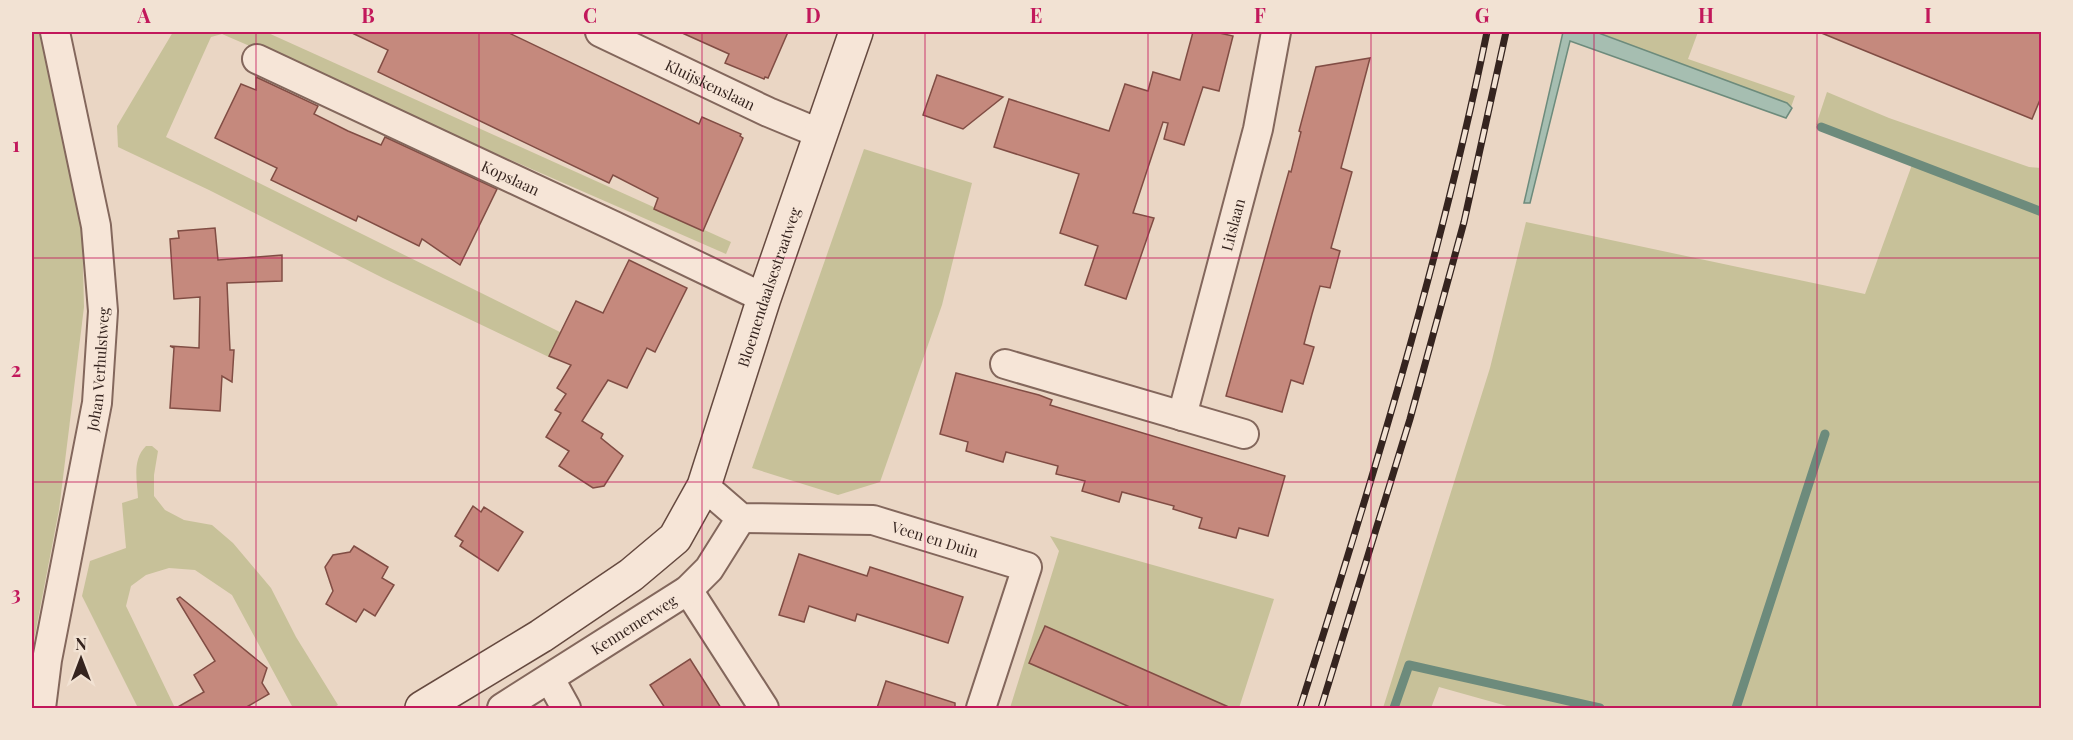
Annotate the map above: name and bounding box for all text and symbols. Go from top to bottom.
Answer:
text: A [136,1,151,28]
text: B [361,1,375,28]
text: C [583,1,597,28]
text: D [805,1,821,28]
text: E [1030,1,1042,28]
text: F [1254,1,1266,28]
text: G [1475,1,1490,28]
text: H [1698,1,1714,28]
text: I [1924,1,1932,28]
street label: Kluijskenslaan [662,54,758,114]
text: 1 [12,130,20,157]
street label: Kopslaan [478,156,543,200]
street label: Litslaan [1216,196,1249,253]
street label: Bloemendaalsestraatweg [733,204,805,369]
street label: Johan Verhulstweg [82,306,113,434]
text: 2 [11,355,21,382]
street label: Veen en Duin [888,516,981,562]
text: 3 [11,579,21,606]
street label: Kennemerweg [587,590,680,659]
north arrow [51,629,111,689]
text: N [75,633,87,654]

